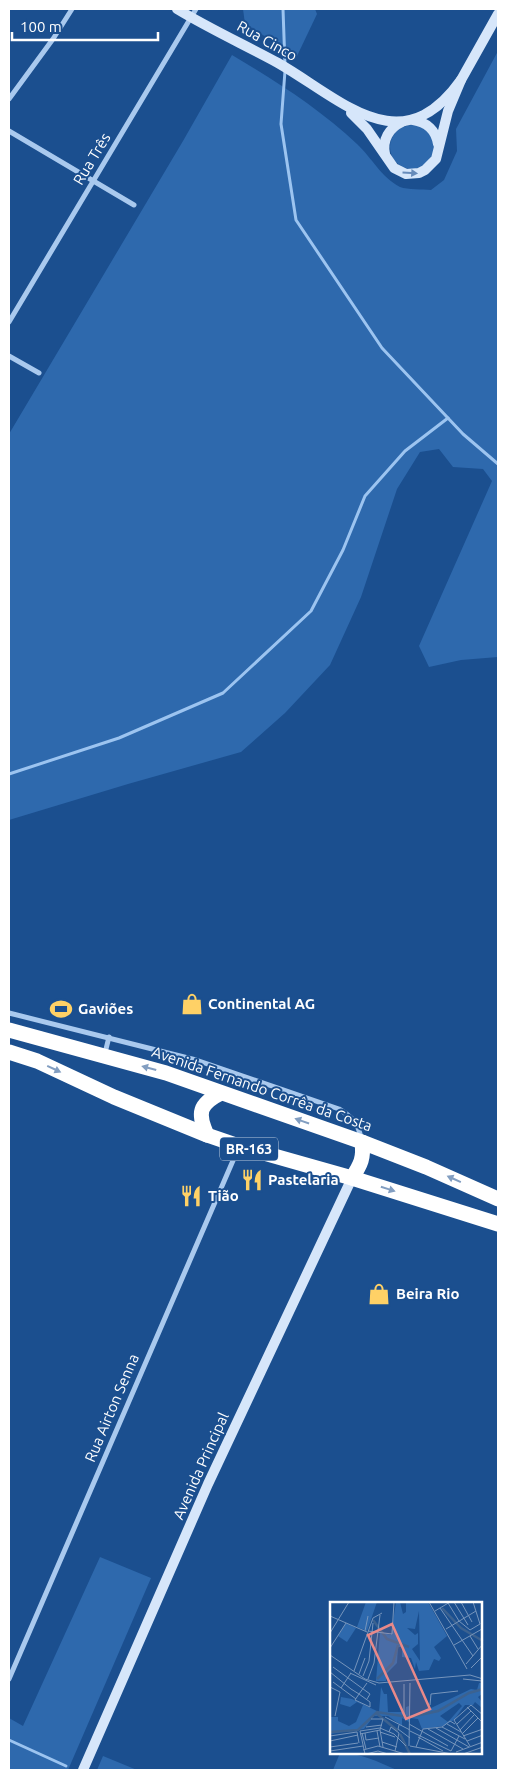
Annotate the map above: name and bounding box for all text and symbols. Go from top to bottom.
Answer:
scale bar [12,10,159,42]
street label: Rua Cinco [234,17,300,64]
text: 100 m [20,18,62,35]
street label: Rua Três [70,130,114,188]
one-way arrow [402,169,418,177]
shop icon: Continental AG [179,991,205,1017]
place label: Continental AG [208,995,315,1012]
sports icon: Gaviões [48,996,74,1022]
place label: Gaviões [78,1000,133,1017]
street label: Avenida Fernando Corrêa da Costa [150,1043,374,1134]
one-way arrow [141,1064,156,1072]
one-way arrow [47,1066,61,1074]
one-way arrow [295,1117,310,1124]
road number: BR-163 [220,1138,278,1160]
restaurant icon: Pastelaria [239,1167,265,1193]
place label: Pastelaria [268,1171,339,1188]
one-way arrow [447,1175,461,1183]
restaurant icon: Tião [178,1183,204,1209]
one-way arrow [380,1186,395,1194]
place label: Tião [208,1187,239,1204]
shop icon: Beira Rio [366,1281,392,1307]
place label: Beira Rio [396,1285,460,1302]
street label: Rua Airton Senna [81,1351,142,1464]
street label: Avenida Principal [169,1410,232,1522]
inset map [330,1602,482,1754]

